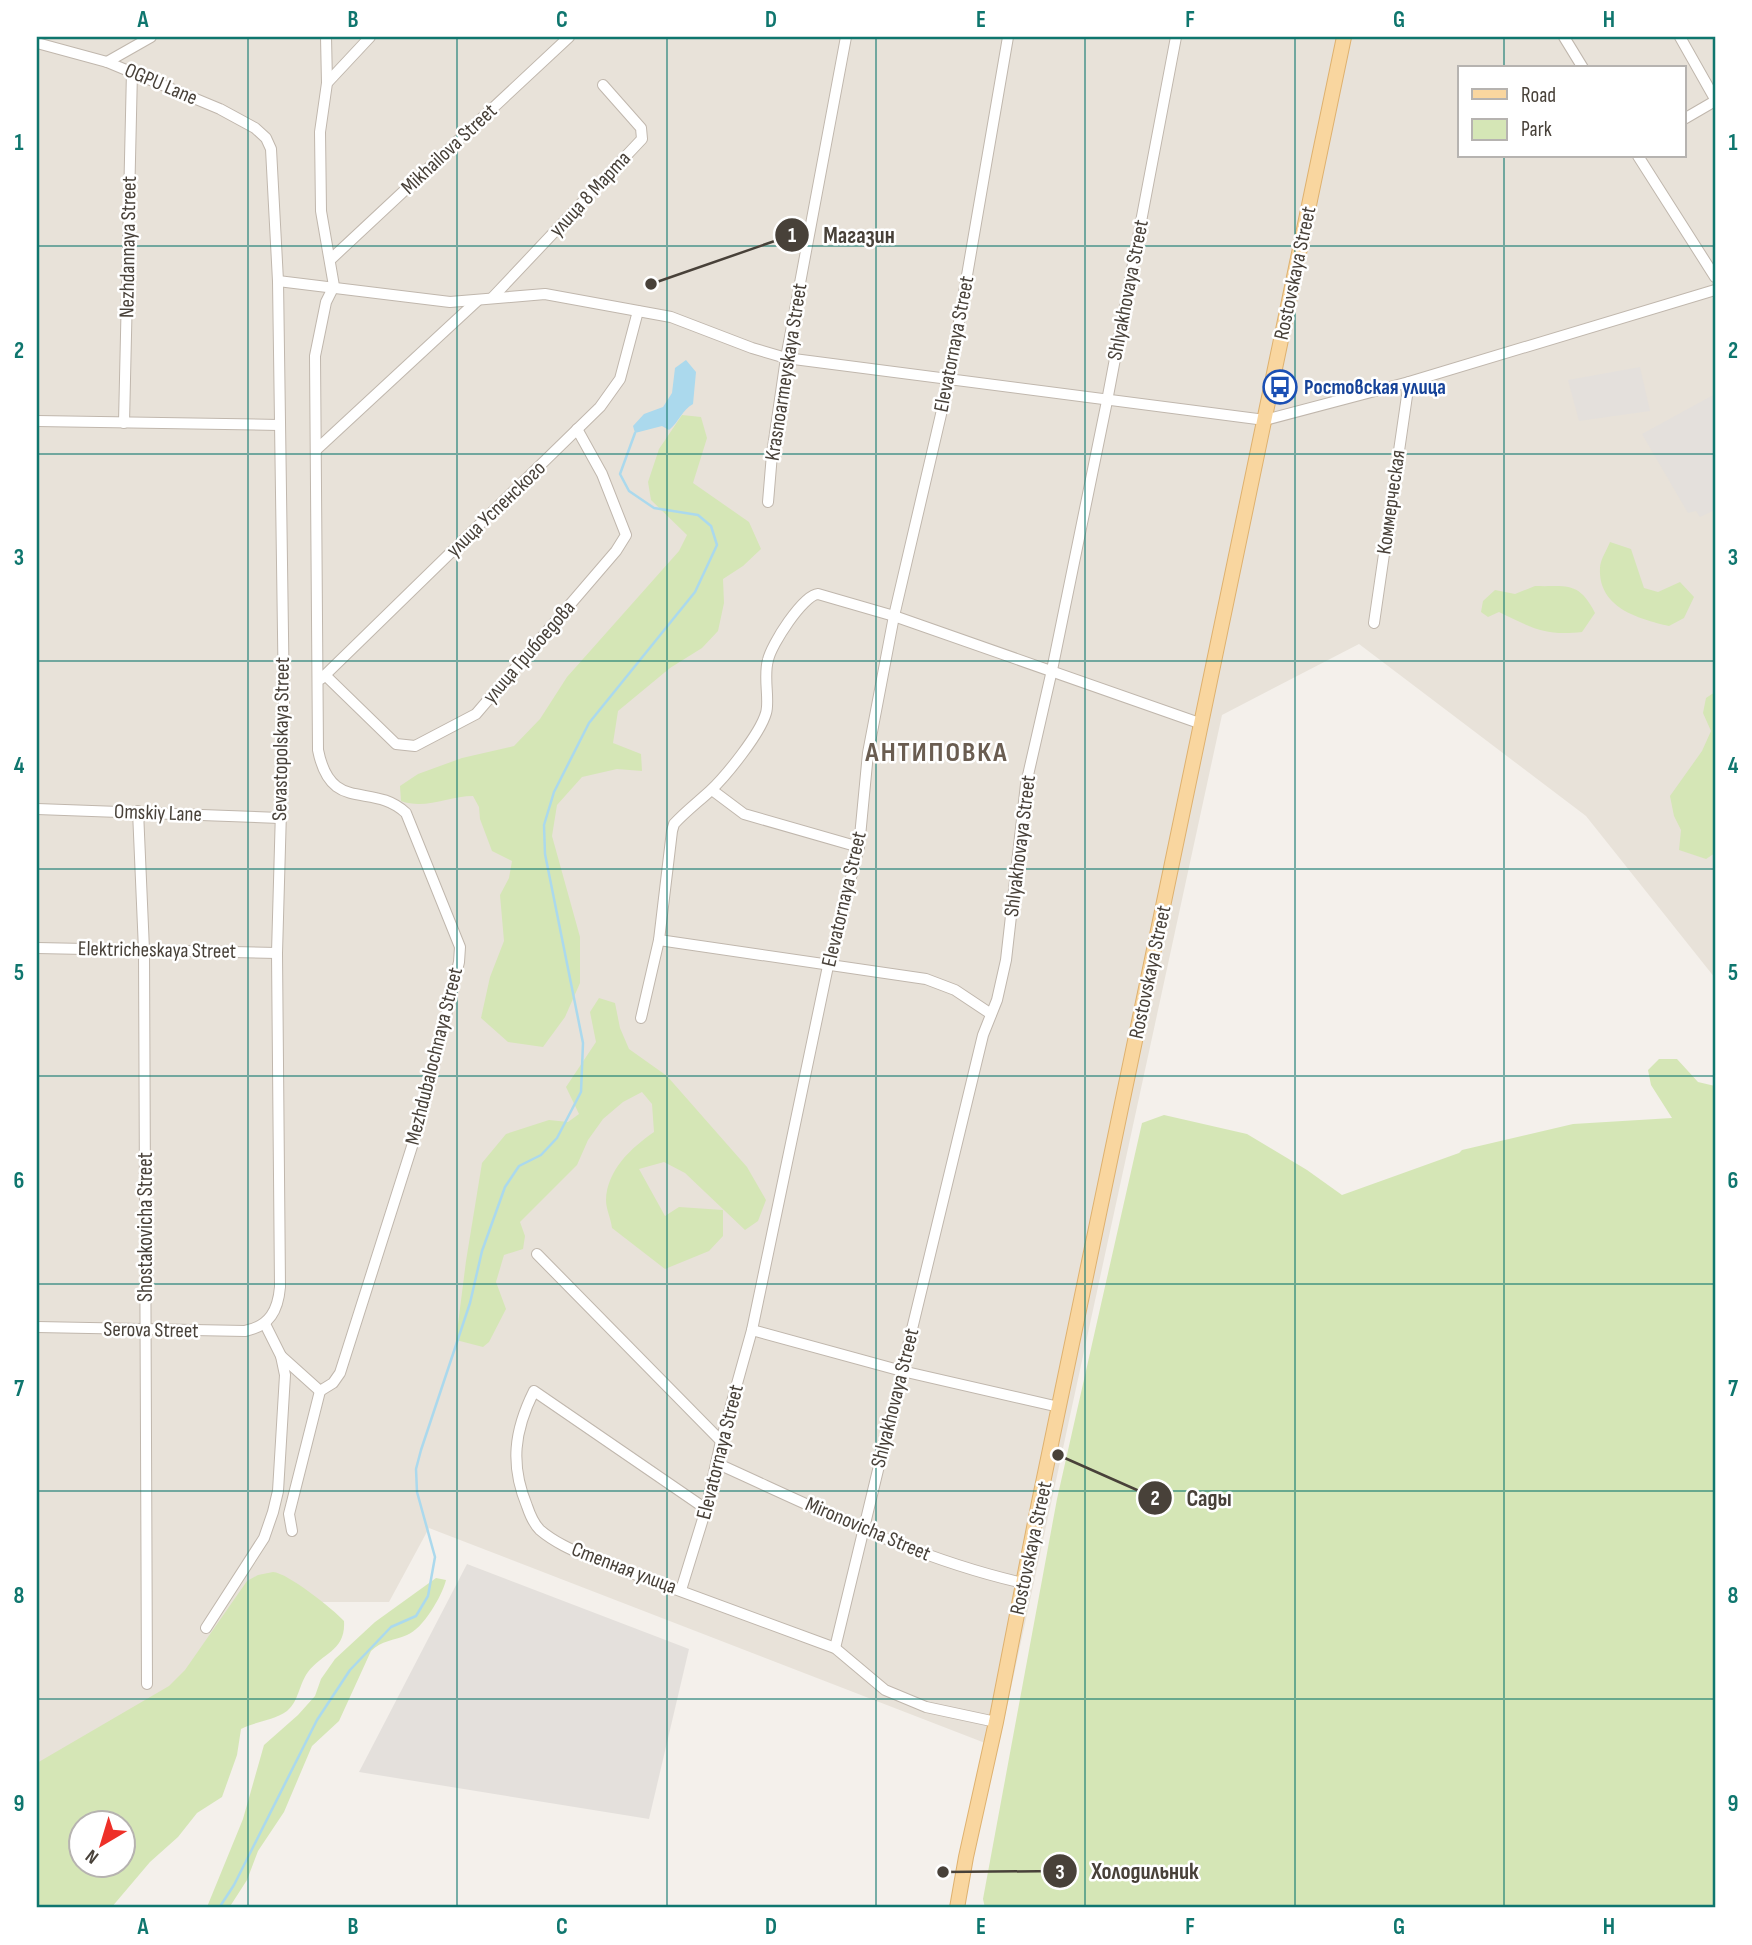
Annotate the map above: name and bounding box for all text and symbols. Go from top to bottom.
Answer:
text: A [137,6,150,34]
text: B [348,6,359,34]
text: C [556,6,568,34]
text: D [765,6,777,34]
text: E [976,6,986,34]
text: F [1185,6,1195,34]
text: G [1393,6,1405,34]
text: H [1603,6,1615,34]
street label: OGPU Lane [121,57,201,111]
legend [1458,66,1686,158]
text: Road [1521,83,1556,108]
street label: Mikhailova Street [396,98,502,200]
text: Park [1521,117,1552,142]
text: 1 [14,129,24,157]
text: 1 [1728,129,1738,157]
street label: улица 8 Марта [544,146,636,242]
street label: Nezhdannaya Street [114,176,142,318]
street label: Rostovskaya Street [1269,204,1321,342]
callout: Магазин [774,213,908,257]
street label: Shlyakhovaya Street [1102,218,1154,362]
text: Магазин [823,222,895,250]
text: 1 [788,223,796,248]
street label: Elevatornaya Street [929,274,979,414]
street label: Krasnoarmeyskaya Street [760,281,812,463]
text: 2 [14,337,24,365]
text: 2 [1728,337,1738,365]
bus stop icon: Ростовская улица [1261,368,1299,406]
place label: Ростовская улица [1304,375,1446,400]
street label: Коммерческая [1371,448,1411,556]
street label: улица Успенского [441,456,551,562]
text: 3 [14,544,24,572]
text: 3 [1728,544,1738,572]
street label: улица Грибоедова [478,596,580,708]
street label: Sevastopolskaya Street [267,657,295,821]
district label: АНТИПОВКА [864,736,1009,769]
text: 4 [14,752,25,780]
text: 4 [1728,752,1739,780]
street label: Shlyakhovaya Street [999,774,1041,918]
street label: Omskiy Lane [114,799,202,827]
street label: Elevatornaya Street [816,829,872,969]
street label: Rostovskaya Street [1124,903,1176,1041]
street label: Elektricheskaya Street [78,936,236,964]
text: 5 [14,959,24,987]
text: 5 [1728,959,1738,987]
street label: Mezhdubalochnaya Street [400,965,468,1147]
street label: Shostakovicha Street [133,1152,158,1302]
text: 6 [14,1167,24,1195]
text: 6 [1728,1167,1738,1195]
street label: Serova Street [103,1317,199,1343]
street label: Shlyakhovaya Street [866,1326,924,1470]
text: 7 [14,1375,24,1403]
text: 7 [1728,1375,1738,1403]
street label: Elevatornaya Street [691,1382,749,1522]
callout: Сады [1137,1476,1245,1520]
street label: Rostovskaya Street [1005,1479,1057,1617]
text: Сады [1186,1485,1232,1513]
text: 2 [1150,1486,1160,1511]
street label: Mironovicha Street [802,1491,934,1567]
street label: Степная улица [568,1537,680,1599]
text: 8 [14,1582,25,1610]
text: 8 [1728,1582,1739,1610]
text: 9 [14,1790,24,1818]
text: 9 [1728,1790,1738,1818]
north arrow [66,1808,136,1878]
text: N [81,1844,104,1868]
callout: Холодильник [1042,1849,1213,1893]
text: Холодильник [1090,1858,1199,1886]
text: 3 [1055,1860,1065,1885]
text: A [137,1913,150,1941]
text: B [348,1913,359,1941]
text: C [556,1913,568,1941]
text: D [765,1913,777,1941]
text: E [976,1913,986,1941]
text: F [1185,1913,1195,1941]
text: G [1393,1913,1405,1941]
text: H [1603,1913,1615,1941]

